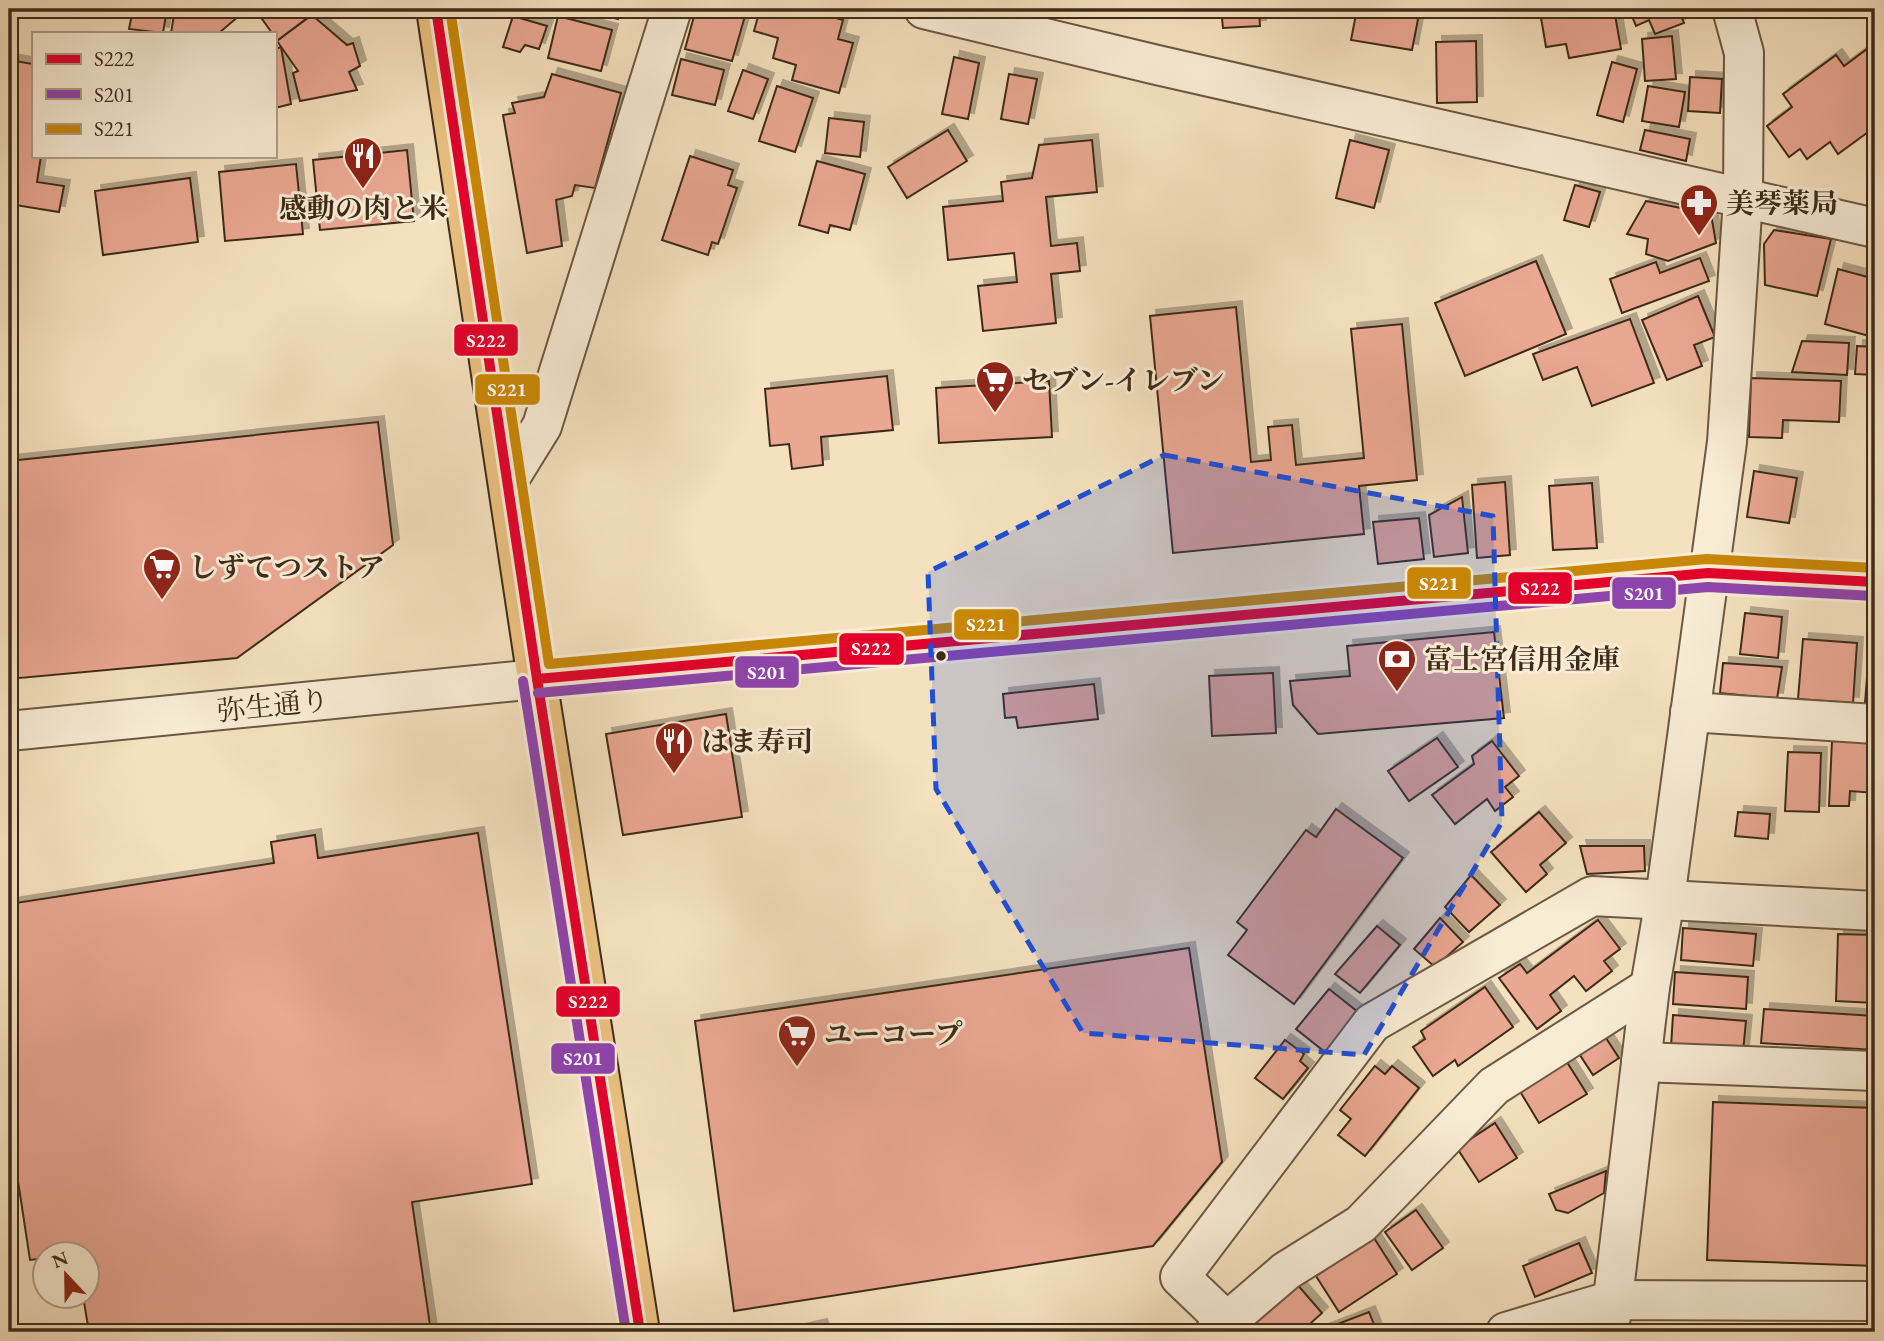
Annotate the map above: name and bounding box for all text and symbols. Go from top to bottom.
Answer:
legend [32,32,276,158]
text: S222 [94,45,134,72]
text: S201 [94,81,134,108]
text: S221 [94,115,134,142]
restaurant icon: 感動の肉と米 [342,135,384,190]
pharmacy icon: 美琴薬局 [1678,182,1720,237]
place label: 美琴薬局 [1726,185,1838,221]
place label: 感動の肉と米 [279,190,447,226]
line badge: S222 [453,323,519,357]
text: S222 [466,328,506,353]
supermarket icon: セブン-イレブン [974,359,1016,414]
place label: セブン-イレブン [1022,362,1225,398]
line badge: S221 [474,373,541,406]
text: S221 [487,377,527,402]
supermarket icon: しずてつストア [141,546,183,601]
place label: しずてつストア [189,549,385,585]
line badge: S221 [1406,566,1472,600]
text: S221 [1419,571,1459,596]
line badge: S222 [1507,571,1573,605]
text: S222 [1520,576,1560,601]
line badge: S201 [1611,576,1677,610]
text: S201 [1624,581,1664,606]
line badge: S221 [953,608,1020,641]
text: S221 [966,612,1006,637]
line badge: S222 [838,632,905,666]
text: S222 [851,636,891,661]
bank icon: 富士宮信用金庫 [1376,638,1418,693]
place label: 富士宮信用金庫 [1424,641,1620,677]
unlabelled marker [934,649,948,663]
line badge: S201 [734,655,800,689]
text: S201 [747,660,787,685]
street label: 弥生通り [215,681,331,729]
restaurant icon: はま寿司 [653,720,695,775]
place label: はま寿司 [701,723,813,759]
line badge: S222 [555,985,621,1018]
text: S222 [568,989,608,1014]
supermarket icon: ユーコープ [776,1013,818,1068]
place label: ユーコープ [824,1016,963,1052]
line badge: S201 [550,1042,616,1075]
text: S201 [563,1046,603,1071]
north arrow [32,1240,102,1310]
text: N [48,1245,72,1274]

